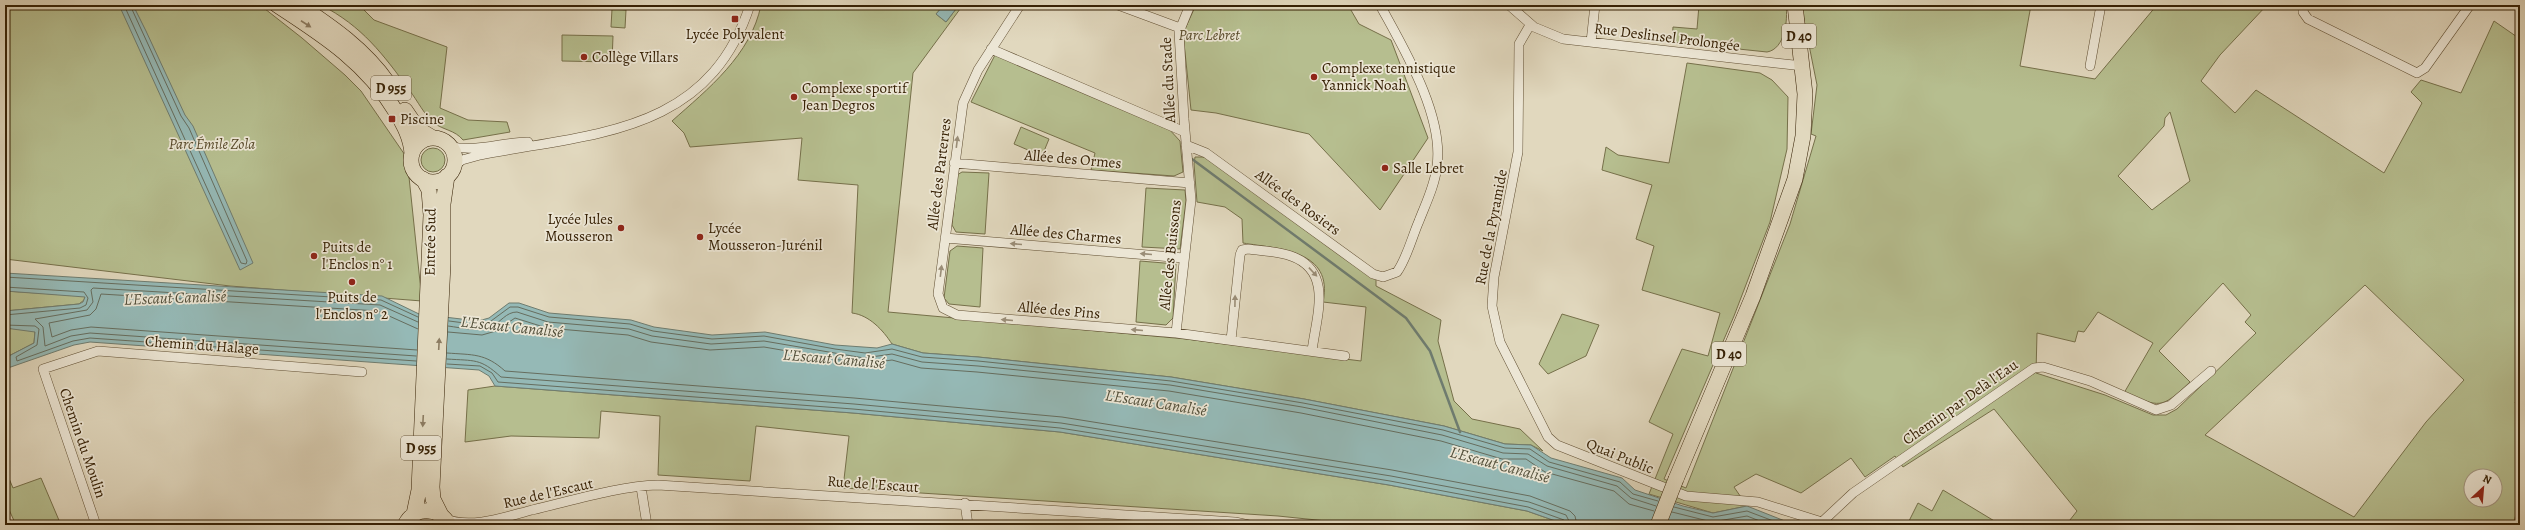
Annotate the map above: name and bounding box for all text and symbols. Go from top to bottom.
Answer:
marker: Lycée Polyvalent [730,14,740,24]
street label: Rue Deslinsel Prolongée [1593,18,1741,56]
one-way arrow [301,20,311,28]
place label: Lycée Polyvalent [686,24,784,44]
road number: D 40 [1782,24,1816,48]
park label: Parc Lebret [1178,25,1240,45]
street label: Allée du Stade [1156,36,1180,124]
place label: Collège Villars [592,47,679,67]
marker: Collège Villars [579,52,589,62]
place label: Complexe tennistique Yannick Noah [1321,58,1456,95]
marker: Complexe tennistique Yannick Noah [1309,72,1319,82]
road number: D 955 [371,76,411,100]
place label: Complexe sportif Jean Degros [802,78,909,115]
marker: Complexe sportif Jean Degros [789,92,799,102]
place label: Piscine [400,109,444,129]
marker: Piscine [387,114,397,124]
street label: Allée des Parterres [922,117,956,232]
park label: Parc Émile Zola [169,134,255,154]
one-way arrow [954,136,960,148]
street label: Allée des Ormes [1023,145,1122,173]
place label: Salle Lebret [1393,158,1464,178]
marker: Salle Lebret [1380,163,1390,173]
street label: Allée des Rosiers [1250,164,1345,240]
street label: Rue de la Pyramide [1470,167,1512,286]
street label: Allée des Buissons [1154,199,1186,312]
street label: Entrée Sud [419,207,441,276]
place label: Lycée Jules Mousseron [545,209,613,246]
place label: Lycée Mousseron-Jurénil [708,218,823,255]
street label: Allée des Charmes [1009,219,1122,249]
marker: Lycée Jules Mousseron [616,223,626,233]
marker: Lycée Mousseron-Jurénil [695,232,705,242]
place label: Puits de l'Enclos n° 1 [322,237,392,274]
one-way arrow [1010,240,1022,247]
marker: Puits de l'Enclos n° 1 [309,251,319,261]
one-way arrow [1140,251,1152,258]
one-way arrow [938,265,944,277]
one-way arrow [1308,268,1317,277]
marker: Puits de l'Enclos n° 2 [347,277,357,287]
water label: L'Escaut Canalisé [123,285,227,311]
place label: Puits de l'Enclos n° 2 [316,287,388,324]
one-way arrow [1232,294,1238,307]
street label: Allée des Pins [1016,296,1101,324]
water label: L'Escaut Canalisé [460,311,564,343]
one-way arrow [1001,316,1013,323]
one-way arrow [1131,327,1143,334]
street label: Chemin du Halage [144,331,260,359]
one-way arrow [436,337,442,350]
road number: D 40 [1712,342,1746,366]
water label: L'Escaut Canalisé [782,344,886,374]
street label: Chemin par Delà l'Eau [1898,354,2022,449]
water label: L'Escaut Canalisé [1103,384,1208,422]
street label: Chemin du Moulin [55,385,111,501]
one-way arrow [419,415,426,427]
street label: Quai Public [1583,433,1657,479]
road number: D 955 [401,436,441,460]
water label: L'Escaut Canalisé [1447,441,1552,489]
north arrow [2463,468,2503,508]
street label: Rue de l'Escaut [827,471,919,497]
text: N [2480,471,2494,488]
street label: Rue de l'Escaut [501,473,595,513]

